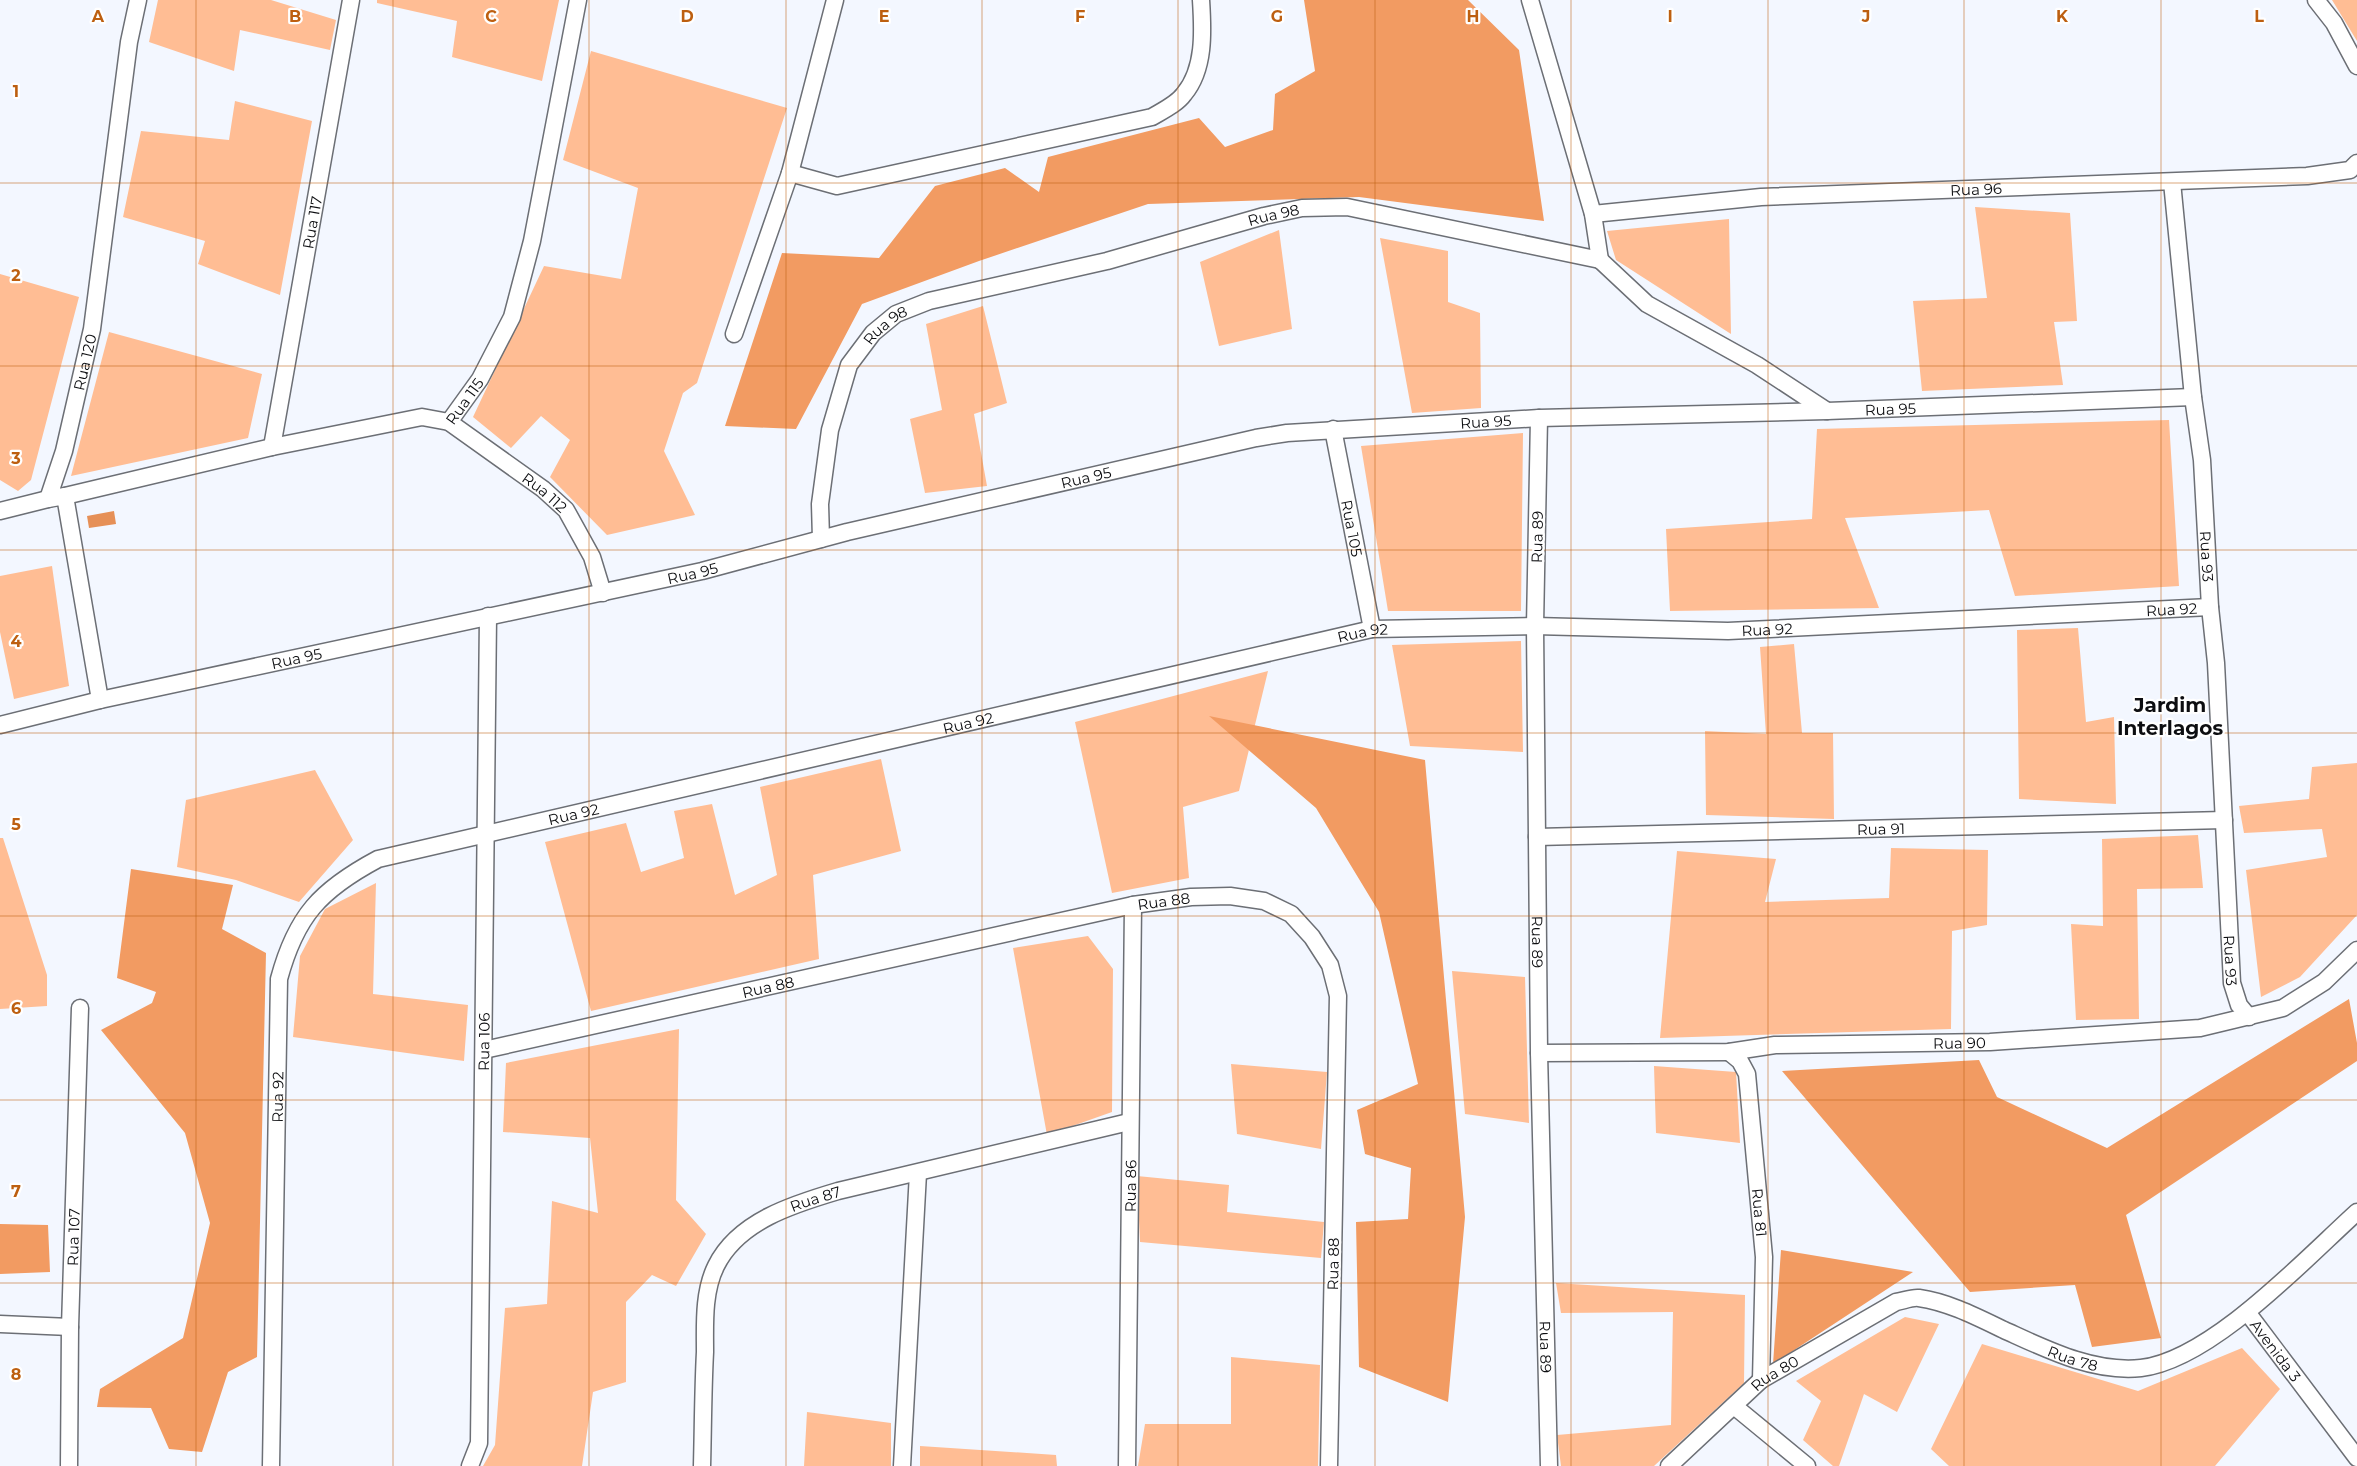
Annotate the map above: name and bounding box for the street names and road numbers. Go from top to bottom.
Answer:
street label: Rua 96 [1950,178,2002,199]
street label: Rua 117 [298,194,326,250]
street label: Rua 98 [1245,199,1301,230]
street label: Rua 98 [858,301,910,348]
street label: Rua 120 [69,332,100,392]
street label: Rua 115 [441,374,487,428]
street label: Rua 95 [1864,398,1917,419]
street label: Rua 95 [1459,410,1512,432]
street label: Rua 95 [1059,462,1113,492]
street label: Rua 112 [519,468,572,516]
street label: Rua 105 [1337,498,1367,558]
street label: Rua 89 [1527,511,1547,563]
street label: Rua 93 [2196,530,2218,582]
street label: Rua 95 [665,558,720,588]
street label: Rua 92 [2145,598,2198,620]
street label: Rua 92 [1741,618,1793,640]
street label: Rua 92 [1335,619,1388,646]
street label: Rua 95 [269,643,324,673]
street label: Rua 92 [941,707,995,738]
street label: Rua 92 [546,799,600,829]
street label: Rua 91 [1857,818,1905,839]
street label: Rua 88 [1136,888,1191,914]
street label: Rua 89 [1528,916,1548,968]
street label: Rua 93 [2220,934,2242,986]
street label: Rua 88 [740,972,796,1002]
street label: Rua 106 [474,1012,493,1071]
street label: Rua 90 [1933,1033,1986,1052]
street label: Rua 92 [267,1071,287,1123]
street label: Rua 86 [1120,1160,1140,1212]
street label: Rua 87 [787,1181,843,1216]
street label: Rua 81 [1748,1187,1772,1238]
street label: Rua 107 [62,1208,83,1266]
street label: Rua 88 [1323,1237,1343,1291]
street label: Avenida 3 [2246,1315,2305,1385]
street label: Rua 89 [1536,1320,1556,1373]
street label: Rua 78 [2045,1341,2100,1375]
street label: Rua 80 [1746,1351,1802,1395]

